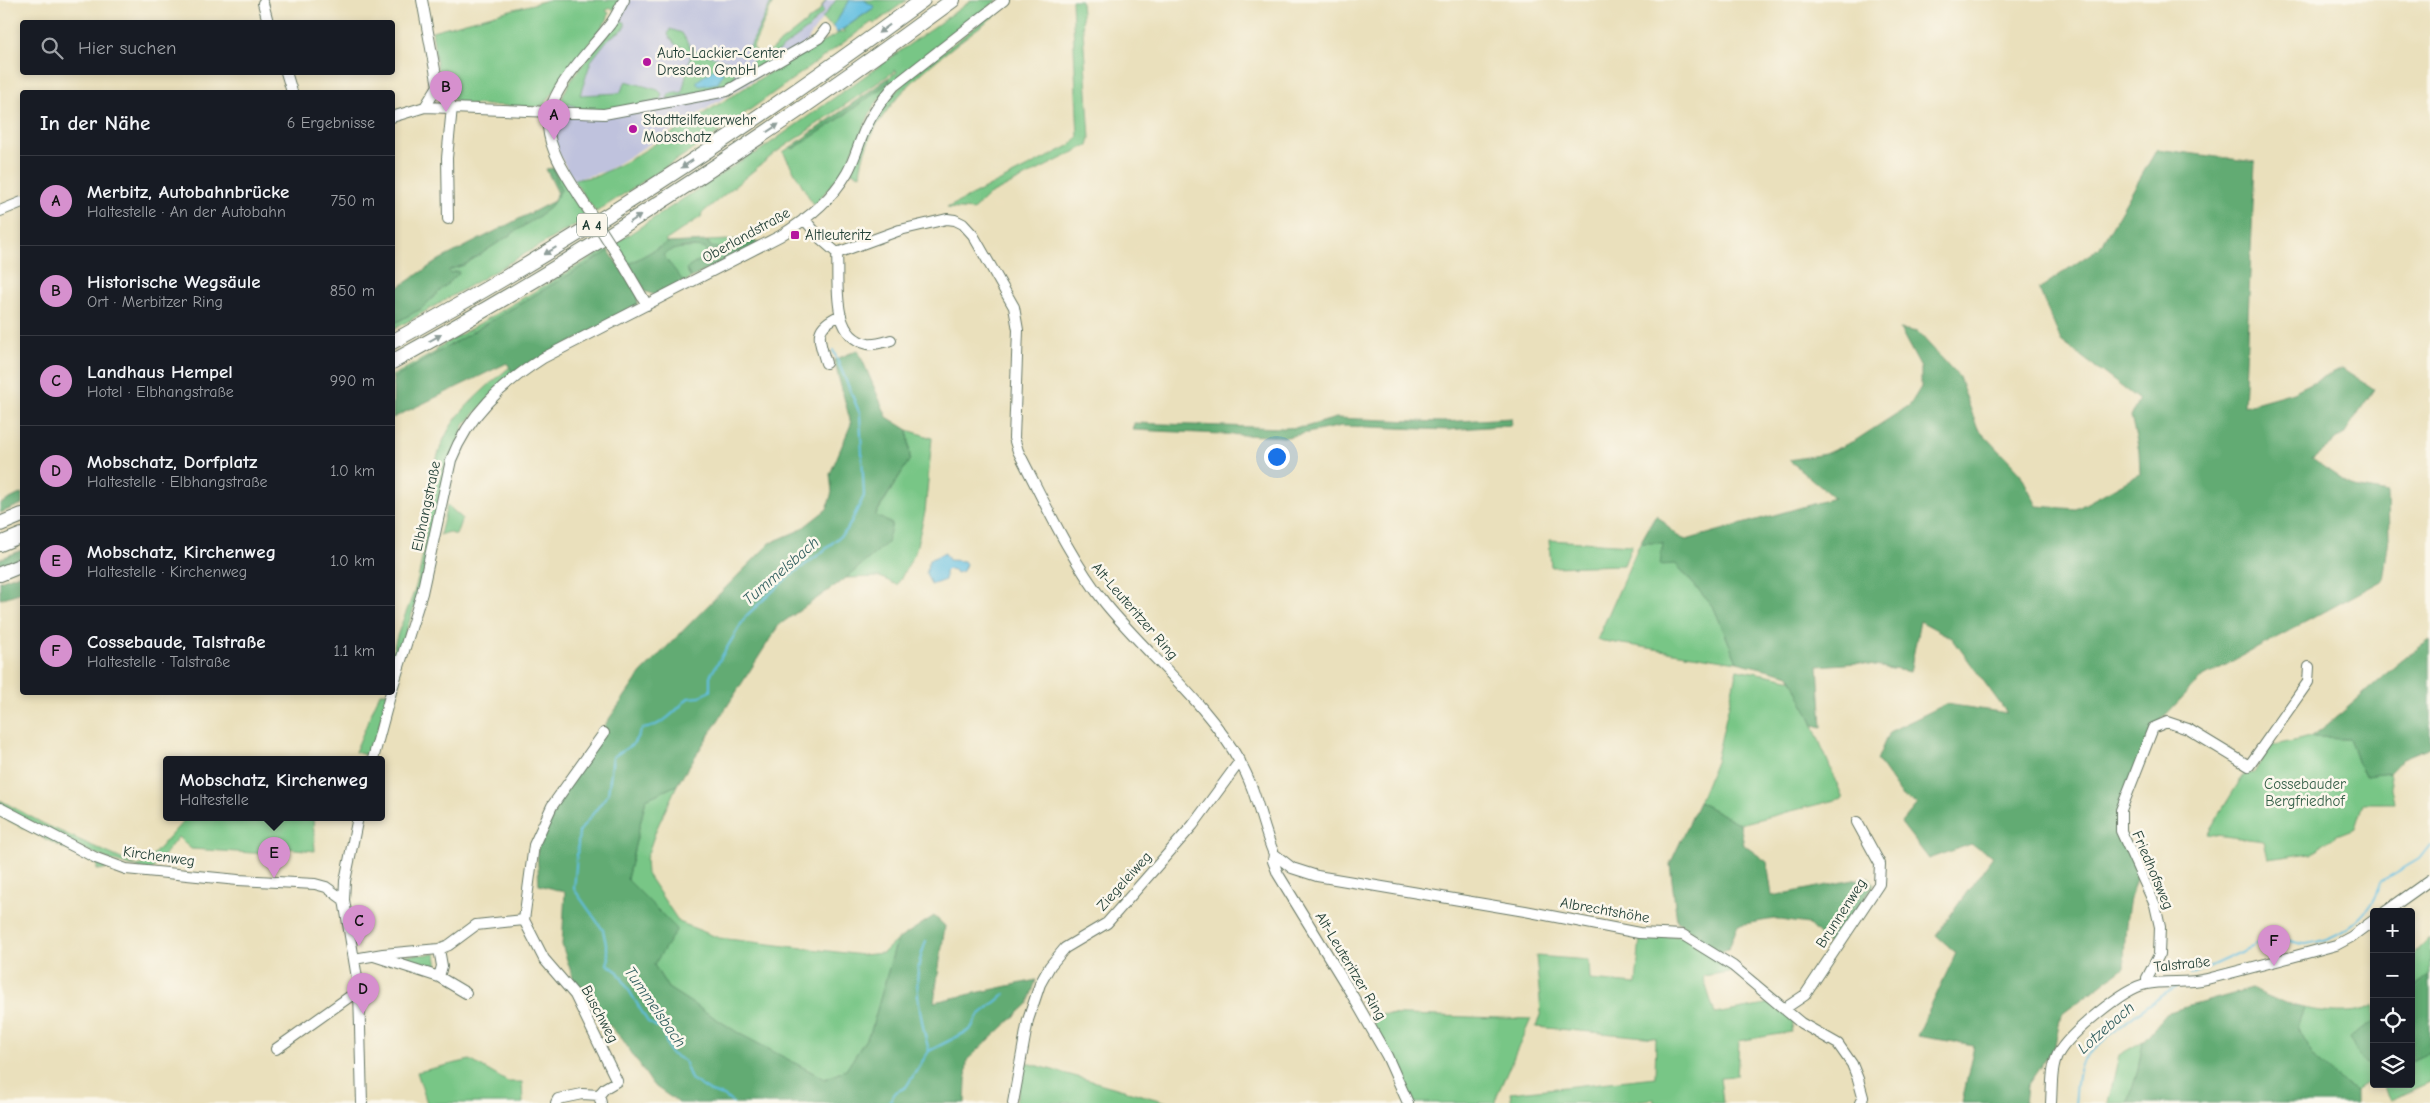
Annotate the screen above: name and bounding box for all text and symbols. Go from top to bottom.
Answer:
search box [20,20,395,75]
one-way arrow [878,23,891,34]
icon: search [38,34,66,62]
text: Hier suchen [78,37,176,59]
place label: Auto-Lackier-Center Dresden GmbH [657,44,785,79]
marker: Auto-Lackier-Center Dresden GmbH [641,56,653,68]
pin: B [430,71,462,112]
pin: A [538,99,570,140]
text: In der Nähe [40,111,150,135]
place label: Stadtteilfeuerwehr Mobschatz [643,111,756,146]
text: 6 Ergebnisse [287,114,375,132]
marker: Stadtteilfeuerwehr Mobschatz [627,123,639,135]
one-way arrow [766,123,779,133]
one-way arrow [680,159,694,169]
text: Merbitz, Autobahnbrücke [87,181,289,203]
text: A [52,192,60,210]
text: 750 m [330,192,375,210]
text: Haltestelle · An der Autobahn [87,203,286,221]
street label: Oberlandstraße [699,203,794,267]
road number: A 4 [577,214,607,236]
one-way arrow [628,214,641,223]
place label: Altleuteritz [805,226,872,244]
marker: Altleuteritz [789,229,801,241]
one-way arrow [543,247,556,256]
text: Historische Wegsäule [87,271,261,293]
text: B [51,282,61,300]
text: 850 m [330,282,375,300]
text: Ort · Merbitzer Ring [87,293,223,311]
one-way arrow [429,334,442,343]
text: Landhaus Hempel [87,361,233,383]
text: C [51,372,61,390]
text: 990 m [330,372,375,390]
text: Hotel · Elbhangstraße [87,383,234,401]
your location [1264,444,1290,470]
text: Mobschatz, Dorfplatz [87,451,257,473]
street label: Elbhangstraße [408,459,444,553]
text: D [51,462,61,480]
text: 1.0 km [330,462,375,480]
text: Haltestelle · Elbhangstraße [87,473,268,491]
water label: Tummelsbach [739,533,823,609]
text: Mobschatz, Kirchenweg [87,541,276,563]
text: E [51,552,61,570]
text: 1.0 km [330,552,375,570]
street label: Alt-Leuteritzer Ring [1088,559,1182,663]
text: Haltestelle · Kirchenweg [87,563,247,581]
text: Cossebaude, Talstraße [87,631,266,653]
text: F [51,642,61,660]
text: 1.1 km [334,642,375,660]
text: Haltestelle · Talstraße [87,653,230,671]
popup [163,756,385,821]
text: Mobschatz, Kirchenweg [179,769,369,791]
park label: Cossebauder Bergfriedhof [2264,775,2346,810]
text: Haltestelle [179,791,249,809]
street label: Friedhofsweg [2128,828,2178,912]
pin: E [258,837,290,878]
street label: Kirchenweg [122,842,196,870]
street label: Ziegeleiweg [1093,848,1155,914]
street label: Brunnenweg [1812,875,1870,951]
street label: Albrechtshöhe [1559,893,1652,927]
pin: C [343,905,375,946]
map controls [2370,908,2415,1088]
button: + [2370,908,2415,953]
street label: Alt-Leuteritzer Ring [1312,909,1390,1023]
pin: F [2258,925,2290,966]
street label: Talstraße [2153,952,2212,976]
button: − [2370,953,2415,998]
water label: Tummelsbach [621,963,689,1051]
pin: D [347,973,379,1014]
street label: Buschweg [577,982,623,1046]
button: locate [2370,998,2415,1043]
water label: Lotzebach [2074,999,2138,1057]
button: layers [2370,1043,2415,1088]

